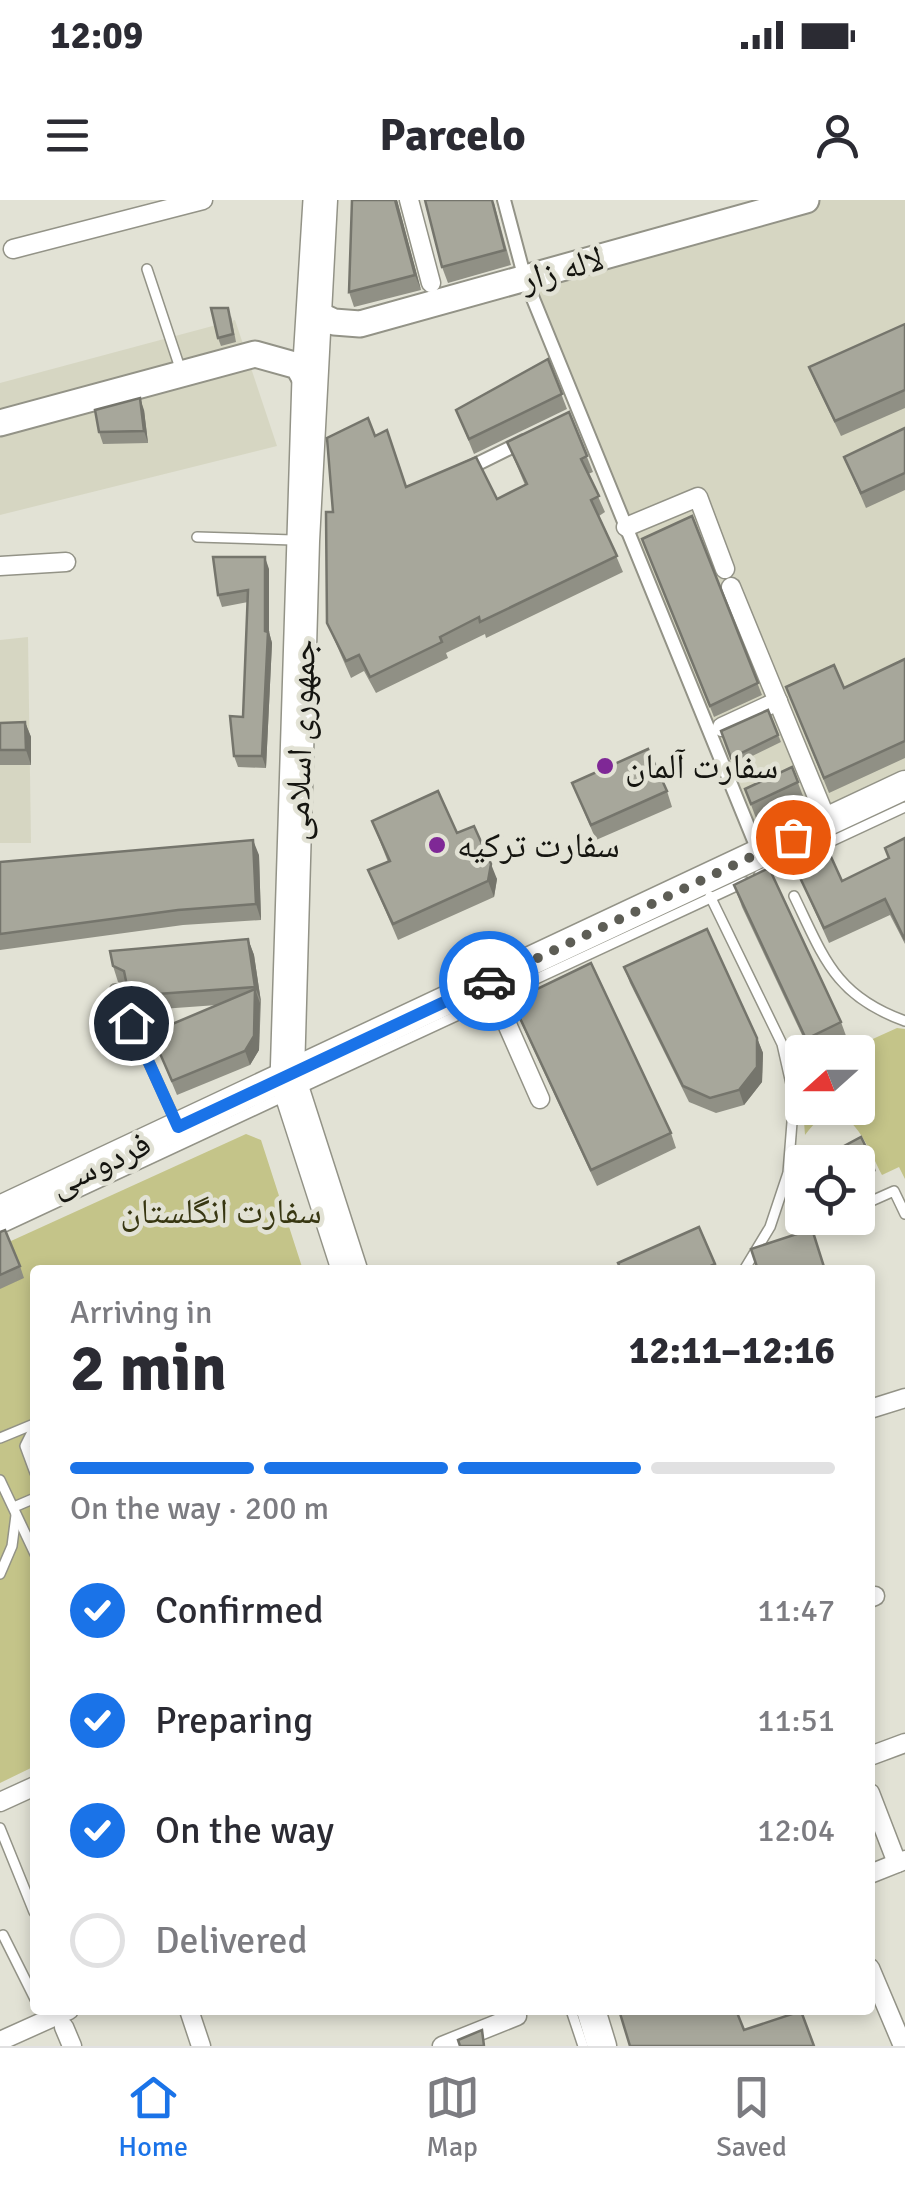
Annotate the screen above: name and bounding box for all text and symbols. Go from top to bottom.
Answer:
text: 12:09 [50,12,143,59]
icon: menu [40,108,95,163]
text: Parcelo [379,108,526,163]
icon: person [810,108,865,163]
street label: لاله زار [515,237,609,302]
street label: جمهوری اسلامی [275,638,325,842]
place label: سفارت آلمان [625,745,778,788]
marker: سفارت آلمان [594,755,616,777]
pin [751,795,836,880]
icon: bag [766,810,821,865]
place label: سفارت ترکیه [457,824,620,867]
marker: سفارت ترکیه [426,834,448,856]
courier [439,931,539,1031]
icon: car [462,954,517,1009]
pin [89,981,174,1066]
icon: home [104,996,159,1051]
north arrow [785,1035,875,1125]
map controls [785,1035,875,1235]
street label: فردوسی [43,1122,157,1206]
button: locate [785,1145,875,1235]
park label: سفارت انگلستان [120,1190,322,1233]
text: Arriving in [70,1293,212,1332]
text: 12:11–12:16 [629,1327,835,1374]
text: 2 min [70,1329,227,1409]
text: On the way · 200 m [70,1489,329,1528]
icon: check [70,1583,125,1638]
text: Confirmed [155,1587,324,1634]
text: 11:47 [757,1591,835,1630]
icon: check [70,1693,125,1748]
text: Preparing [155,1697,313,1744]
text: 11:51 [757,1701,835,1740]
icon: check [70,1803,125,1858]
text: On the way [155,1807,334,1854]
text: 12:04 [757,1811,835,1850]
text: Delivered [155,1917,308,1964]
tab: Home [118,2070,188,2164]
tab: Map [425,2070,480,2164]
tab: Saved [716,2070,787,2164]

